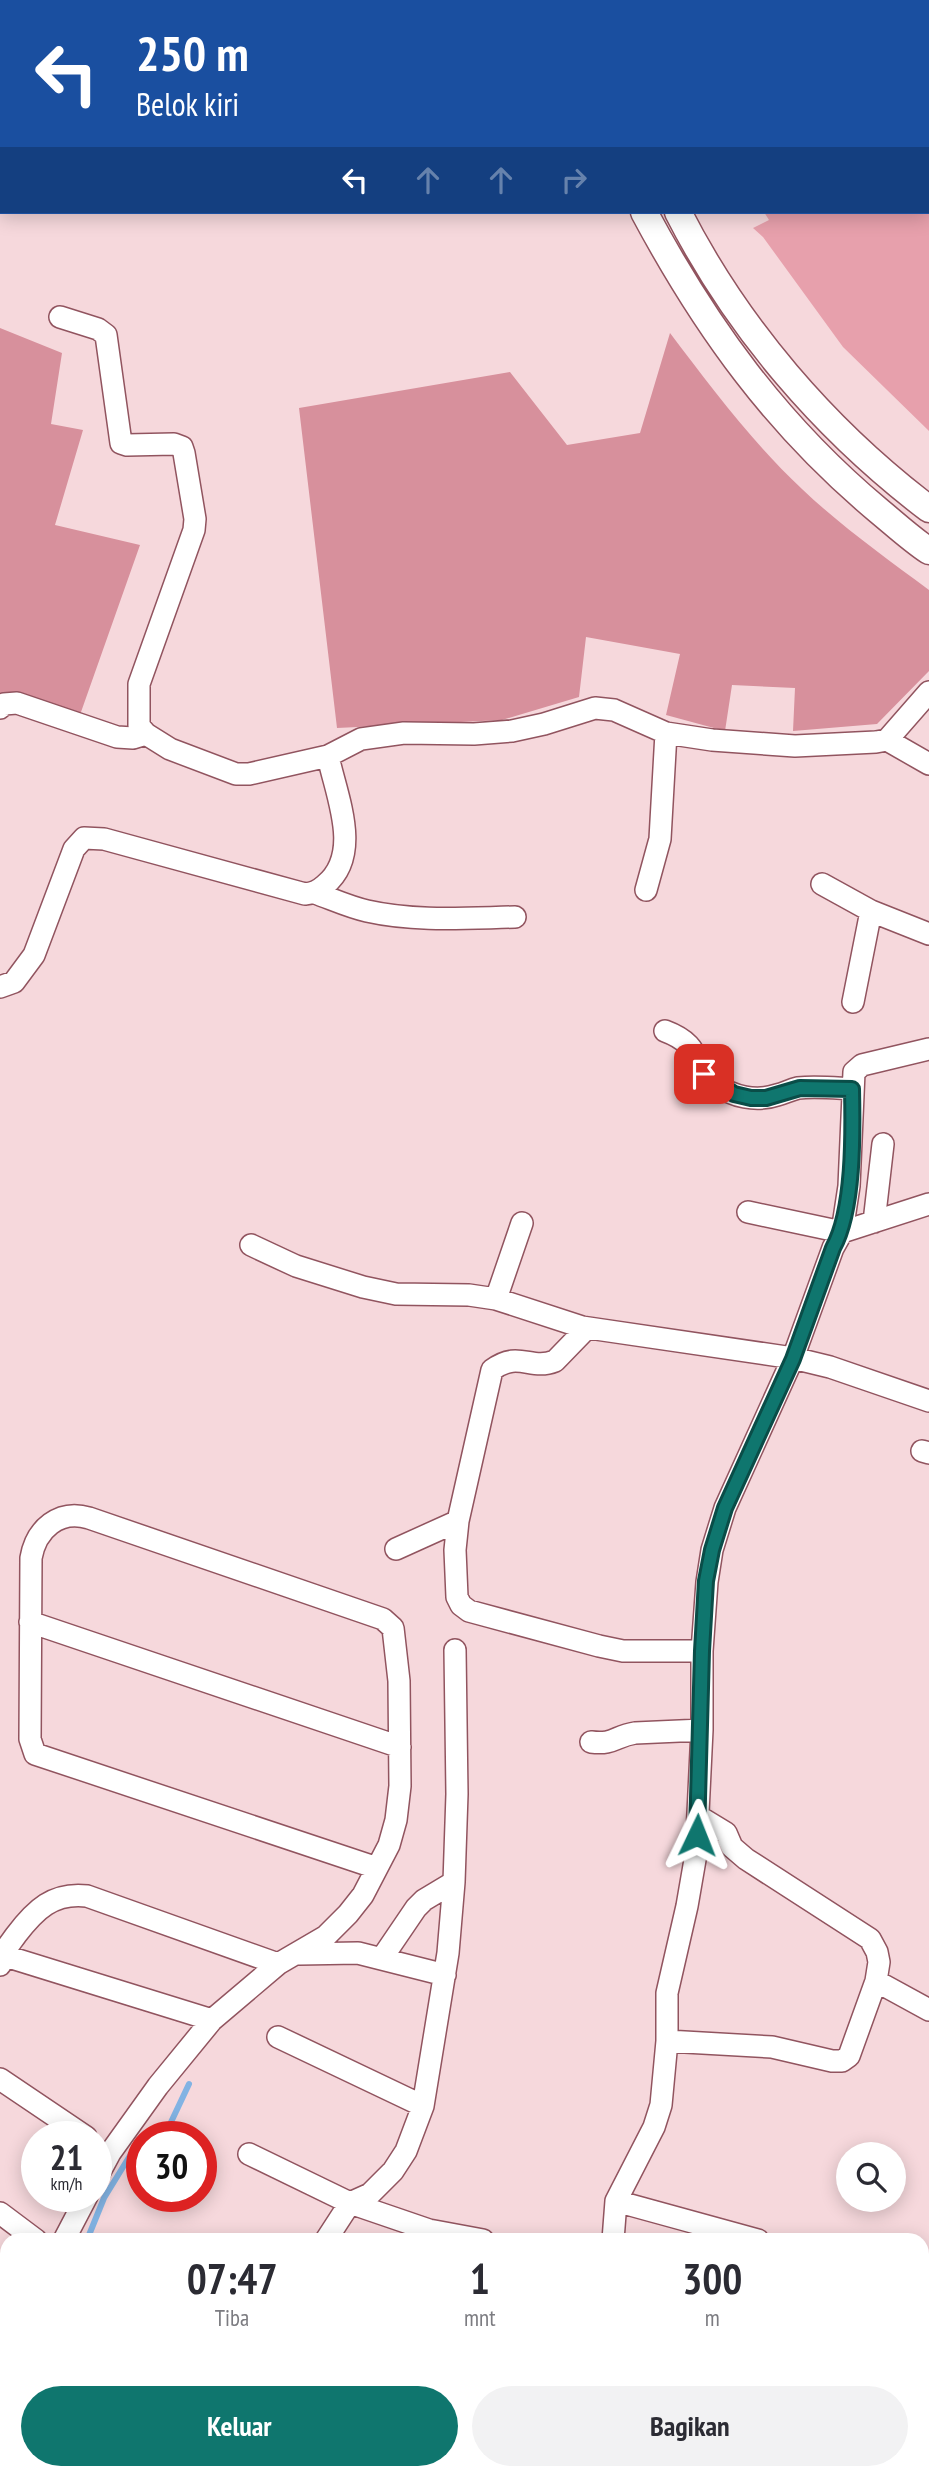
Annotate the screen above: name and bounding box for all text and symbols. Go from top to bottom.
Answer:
text: 250 m [136,21,249,85]
icon: left [21,28,112,119]
text: Belok kiri [136,83,239,125]
icon: left [336,161,374,199]
icon: ahead [409,161,447,199]
icon: ahead [482,161,520,199]
icon: right [555,161,593,199]
pin [674,1044,734,1104]
icon: arrive [685,1055,723,1093]
position arrow [660,1798,734,1872]
speed limit sign: 30 [126,2121,217,2212]
text: 21 [50,2134,83,2180]
map controls [836,2142,906,2212]
button: search [836,2142,906,2212]
text: km/h [51,2172,82,2195]
text: 07:47 [187,2251,277,2306]
text: 1 [470,2251,490,2306]
text: 300 [682,2251,742,2306]
text: Tiba [215,2303,249,2332]
text: mnt [464,2303,496,2332]
text: m [705,2303,720,2332]
button: Keluar [21,2386,458,2466]
button: Bagikan [472,2386,908,2466]

